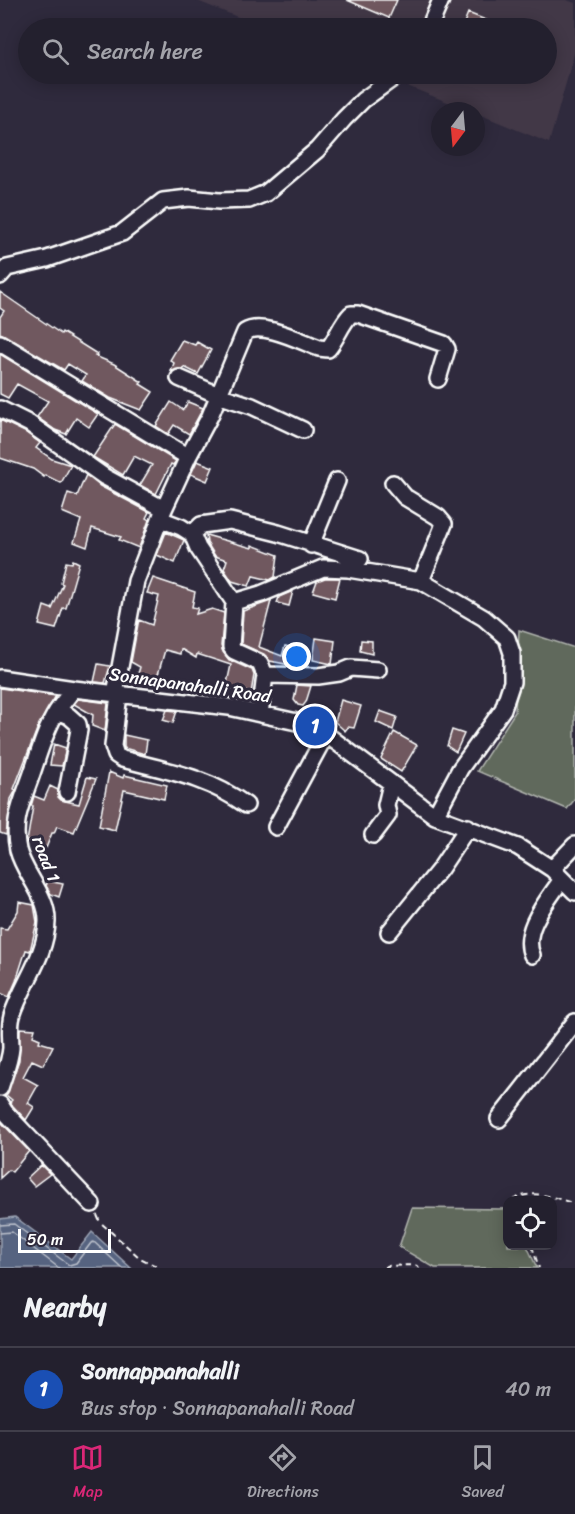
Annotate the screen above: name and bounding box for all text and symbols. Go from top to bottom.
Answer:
search box [18,18,557,84]
text: Search here [87,32,203,71]
icon: search [39,35,72,68]
north arrow [431,102,485,156]
your location [282,642,311,671]
street label: Sonnapanahalli Road [107,658,274,712]
pin: 1 [296,704,334,748]
street label: road 1 [23,831,70,887]
map controls [503,1196,557,1250]
button: locate [503,1196,557,1250]
text: 50 m [27,1225,63,1254]
scale bar [18,1226,111,1254]
text: Nearby [24,1284,106,1330]
text: Sonnappanahalli [81,1352,239,1391]
text: 1 [39,1372,48,1407]
text: 40 m [505,1372,551,1407]
text: Bus stop · Sonnapanahalli Road [81,1391,354,1426]
tab: Map [71,1441,104,1506]
tab: Directions [247,1441,319,1506]
tab: Saved [461,1441,504,1506]

